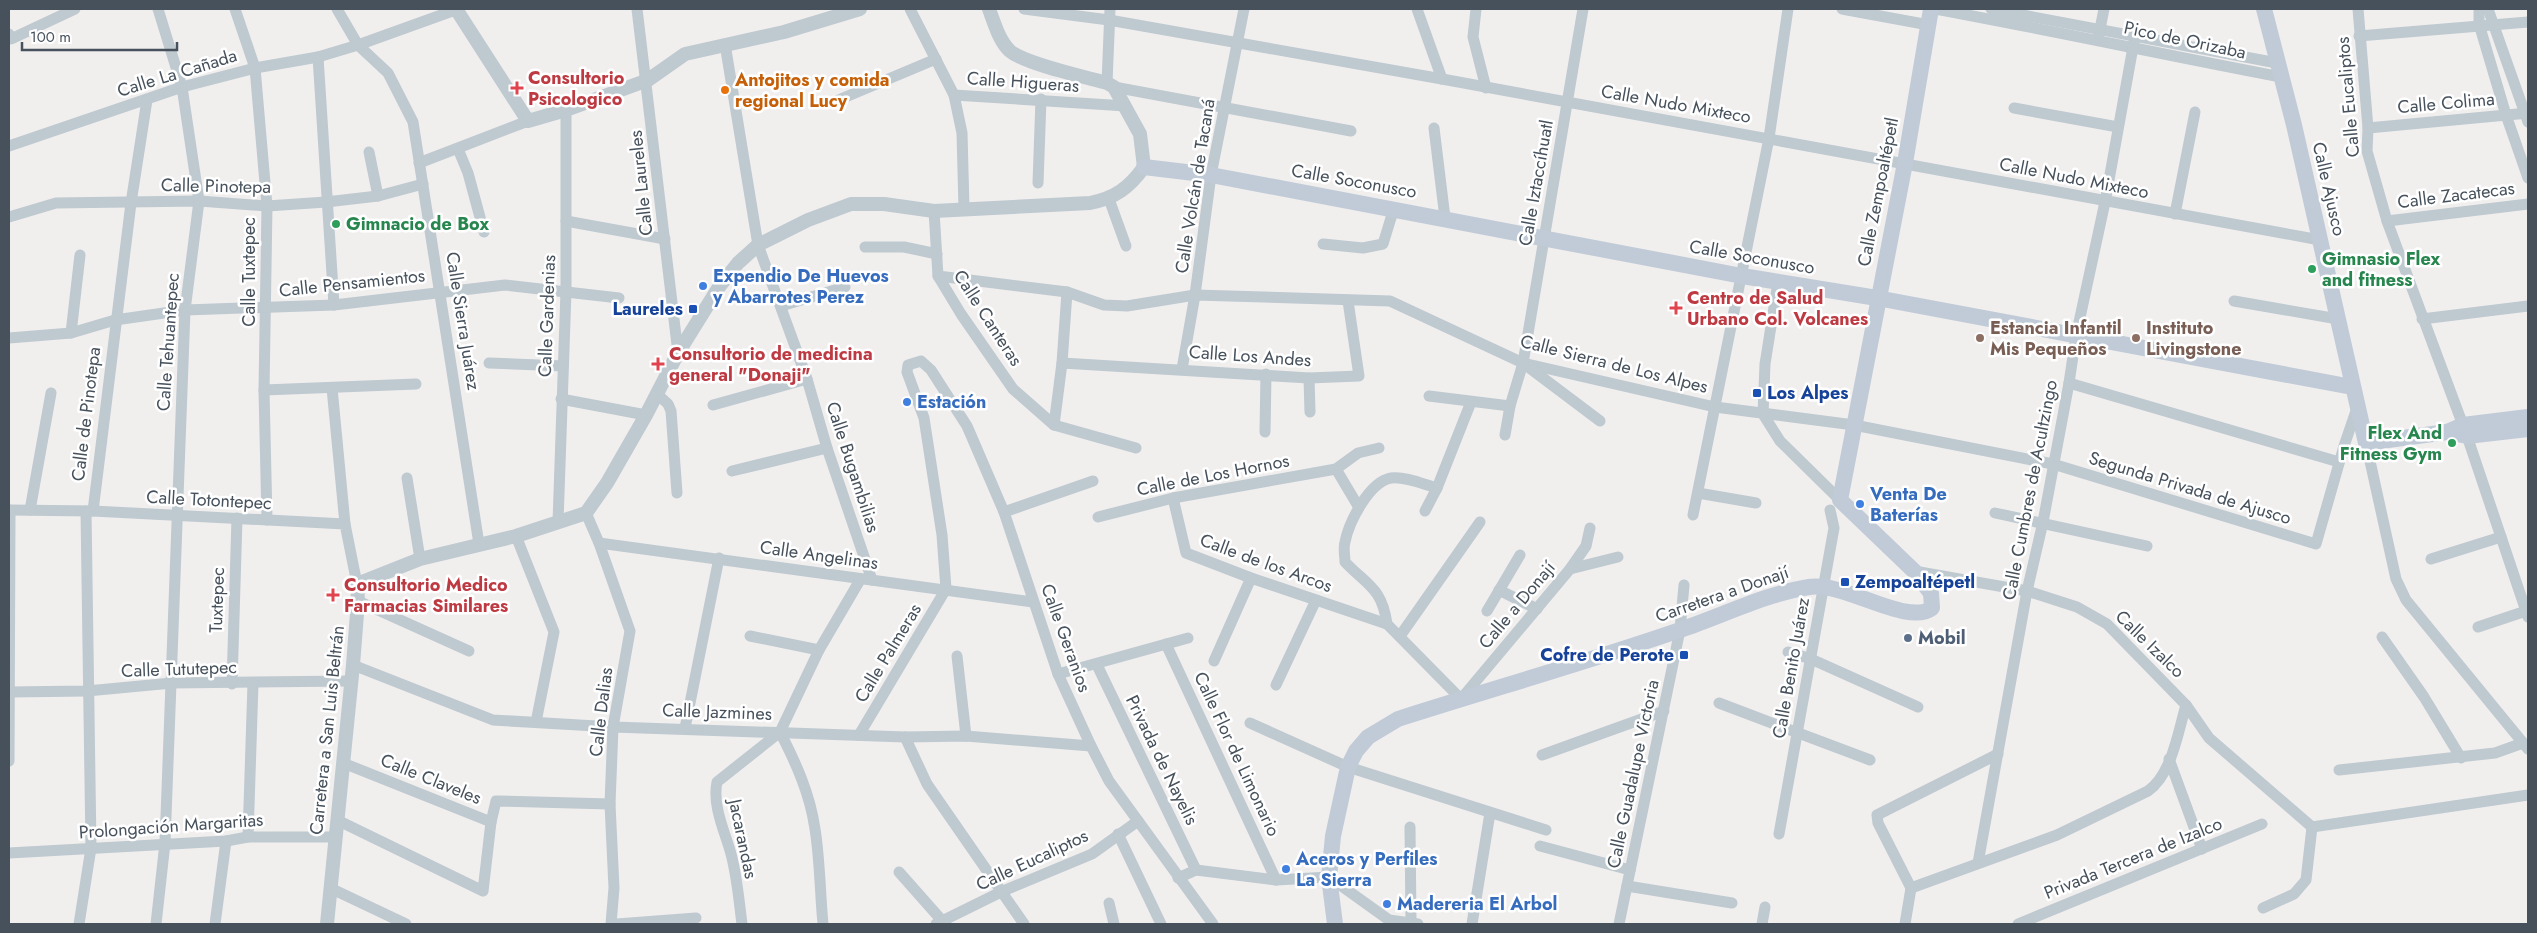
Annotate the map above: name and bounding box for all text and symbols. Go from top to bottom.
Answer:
street label: Pico de Orizaba [2122,14,2248,66]
scale bar [22,20,178,52]
text: 100 m [30,26,71,48]
street label: Calle Eucaliptos [2330,36,2366,158]
street label: Calle La Cañada [114,42,240,104]
place label: Consultorio Psicologico [528,65,625,112]
street label: Calle Higueras [966,65,1080,99]
place label: Antojitos y comida regional Lucy [734,67,890,114]
street label: Calle Nudo Mixteco [1599,78,1753,130]
marker: Consultorio Psicologico [510,81,524,95]
marker: Antojitos y comida regional Lucy [719,84,731,96]
street label: Calle Colima [2396,86,2496,120]
street label: Calle Volcán de Tacaná [1168,97,1222,275]
street label: Calle Zempoaltépetl [1851,115,1905,269]
street label: Calle Iztaccíhuatl [1512,118,1560,248]
street label: Calle Laureles [623,129,659,237]
street label: Calle Ajusco [2306,140,2352,239]
street label: Calle Nudo Mixteco [1997,151,2151,205]
street label: Calle Soconusco [1289,157,1419,205]
street label: Calle Pinotepa [161,172,271,200]
street label: Calle Zacatecas [2396,175,2516,215]
place label: Gimnacio de Box [346,211,489,237]
street label: Calle Tuxtepec [236,217,262,327]
marker: Gimnacio de Box [330,218,342,230]
street label: Calle Soconusco [1687,233,1817,281]
place label: Gimnasio Flex and fitness [2322,246,2440,293]
street label: Calle Sierra Juárez [439,250,487,393]
street label: Calle Gardenias [532,254,562,378]
street label: Calle Pensamientos [278,262,426,304]
place label: Expendio De Huevos y Abarrotes Perez [712,263,889,310]
marker: Gimnasio Flex and fitness [2306,263,2318,275]
street label: Calle Canteras [947,265,1029,371]
street label: Calle Tehuantepec [150,272,186,412]
marker: Expendio De Huevos y Abarrotes Perez [697,280,709,292]
place label: Centro de Salud Urbano Col. Volcanes [1687,285,1868,332]
place label: Laureles [613,296,683,322]
marker: Centro de Salud Urbano Col. Volcanes [1669,301,1683,315]
marker: Laureles [687,303,699,315]
place label: Estancia Infantil Mis Pequeños [1990,315,2122,362]
place label: Instituto Livingstone [2146,315,2241,362]
street label: Calle Sierra de Los Alpes [1517,328,1711,400]
marker: Estancia Infantil Mis Pequeños [1974,332,1986,344]
marker: Instituto Livingstone [2130,332,2142,344]
street label: Calle Los Andes [1188,339,1312,373]
place label: Consultorio de medicina general "Donaji" [669,341,873,388]
street label: Calle de Pinotepa [65,345,107,483]
marker: Consultorio de medicina general "Donaji" [651,357,665,371]
street label: Calle Cumbres de Acultzingo [1996,378,2064,602]
place label: Los Alpes [1767,380,1848,406]
marker: Los Alpes [1751,387,1763,399]
place label: Estación [917,389,986,415]
marker: Estación [901,396,913,408]
street label: Calle Bugambilias [820,398,886,536]
place label: Flex And Fitness Gym [2340,420,2442,467]
marker: Flex And Fitness Gym [2446,437,2458,449]
street label: Segunda Privada de Ajusco [2086,445,2295,531]
street label: Calle de Los Hornos [1135,447,1291,503]
place label: Venta De Baterías [1869,481,1947,528]
street label: Calle Totontepec [146,484,272,516]
marker: Venta De Baterías [1854,498,1866,510]
street label: Calle de los Arcos [1196,527,1336,599]
street label: Calle Angelinas [758,534,880,576]
street label: Calle a Donají [1473,555,1562,654]
street label: Carretera a Donají [1652,559,1793,629]
street label: Tuxtepec [203,567,231,633]
place label: Zempoaltépetl [1855,569,1975,595]
place label: Consultorio Medico Farmacias Similares [344,572,508,619]
marker: Zempoaltépetl [1839,576,1851,588]
street label: Calle Geranios [1034,580,1098,696]
marker: Consultorio Medico Farmacias Similares [326,588,340,602]
street label: Calle Benito Juárez [1766,595,1816,740]
street label: Calle Palmeras [848,599,928,707]
street label: Calle Izalco [2109,604,2191,684]
street label: Carretera a San Luis Beltrán [303,624,351,836]
place label: Mobil [1918,625,1966,651]
marker: Mobil [1902,632,1914,644]
place label: Cofre de Perote [1540,642,1674,668]
marker: Cofre de Perote [1678,649,1690,661]
street label: Calle Tututepec [121,654,237,684]
street label: Calle Dalias [583,666,619,758]
street label: Calle Flor de Limonario [1187,667,1287,841]
street label: Calle Guadalupe Victoria [1600,677,1666,871]
street label: Privada de Nayelis [1119,691,1205,829]
street label: Calle Jazmines [662,697,772,727]
street label: Calle Claveles [377,747,485,811]
street label: Jacarandas [721,795,764,881]
street label: Prolongación Margaritas [78,807,264,845]
street label: Privada Tercera de Izalco [2040,810,2226,906]
street label: Calle Eucaliptos [972,823,1092,897]
place label: Aceros y Perfiles La Sierra [1295,846,1438,893]
marker: Aceros y Perfiles La Sierra [1280,863,1292,875]
place label: Madereria El Arbol [1397,891,1557,917]
marker: Madereria El Arbol [1381,898,1393,910]

